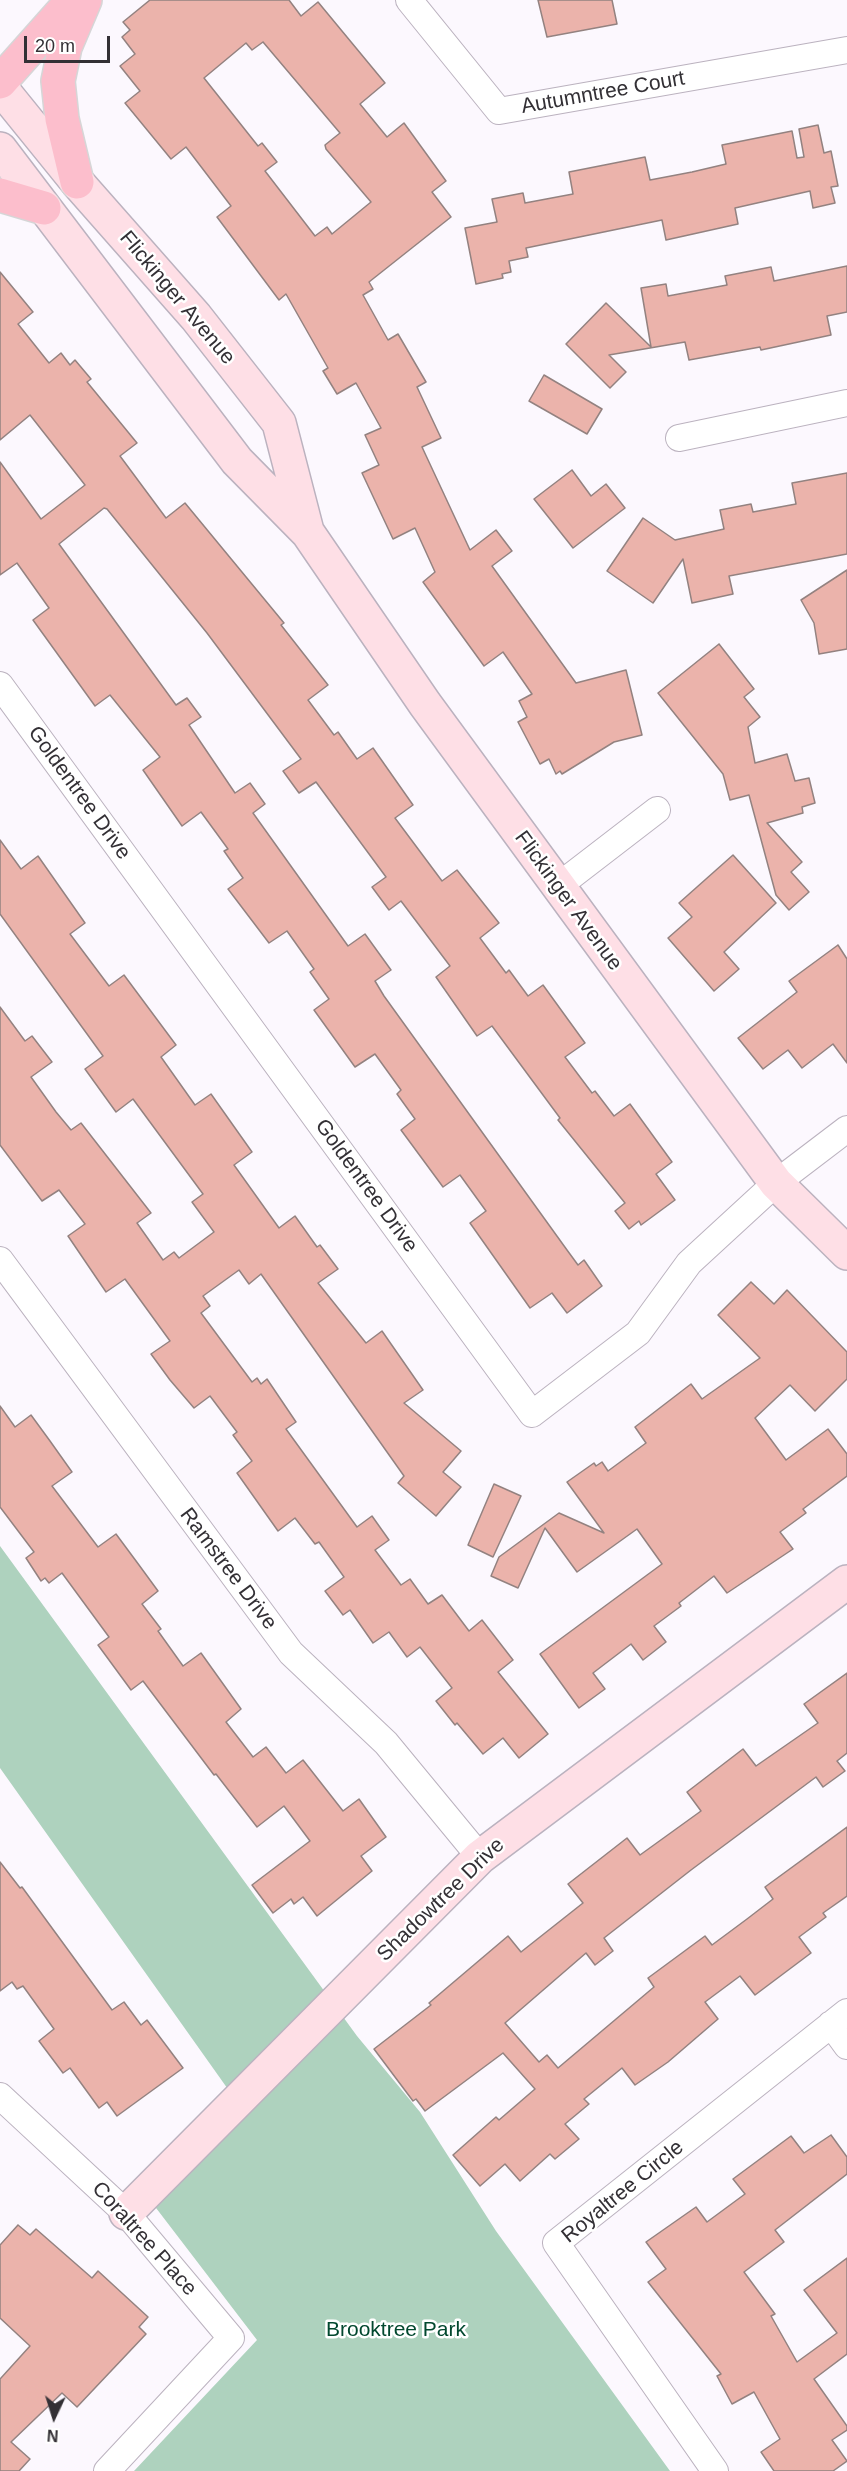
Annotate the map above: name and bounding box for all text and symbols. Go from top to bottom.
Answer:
scale bar [27,24,112,62]
text: 20 m [35,36,75,56]
street label: Autumntree Court [519,66,687,120]
street label: Flickinger Avenue [114,226,240,370]
street label: Goldentree Drive [22,721,136,865]
street label: Flickinger Avenue [509,826,627,976]
street label: Goldentree Drive [309,1114,423,1258]
street label: Ramstree Drive [174,1503,282,1635]
street label: Shadowtree Drive [372,1833,510,1967]
street label: Royaltree Circle [557,2135,689,2249]
street label: Coraltree Place [86,2177,202,2301]
park label: Brooktree Park [326,2317,466,2343]
north arrow [24,2387,84,2447]
text: N [46,2427,59,2444]

